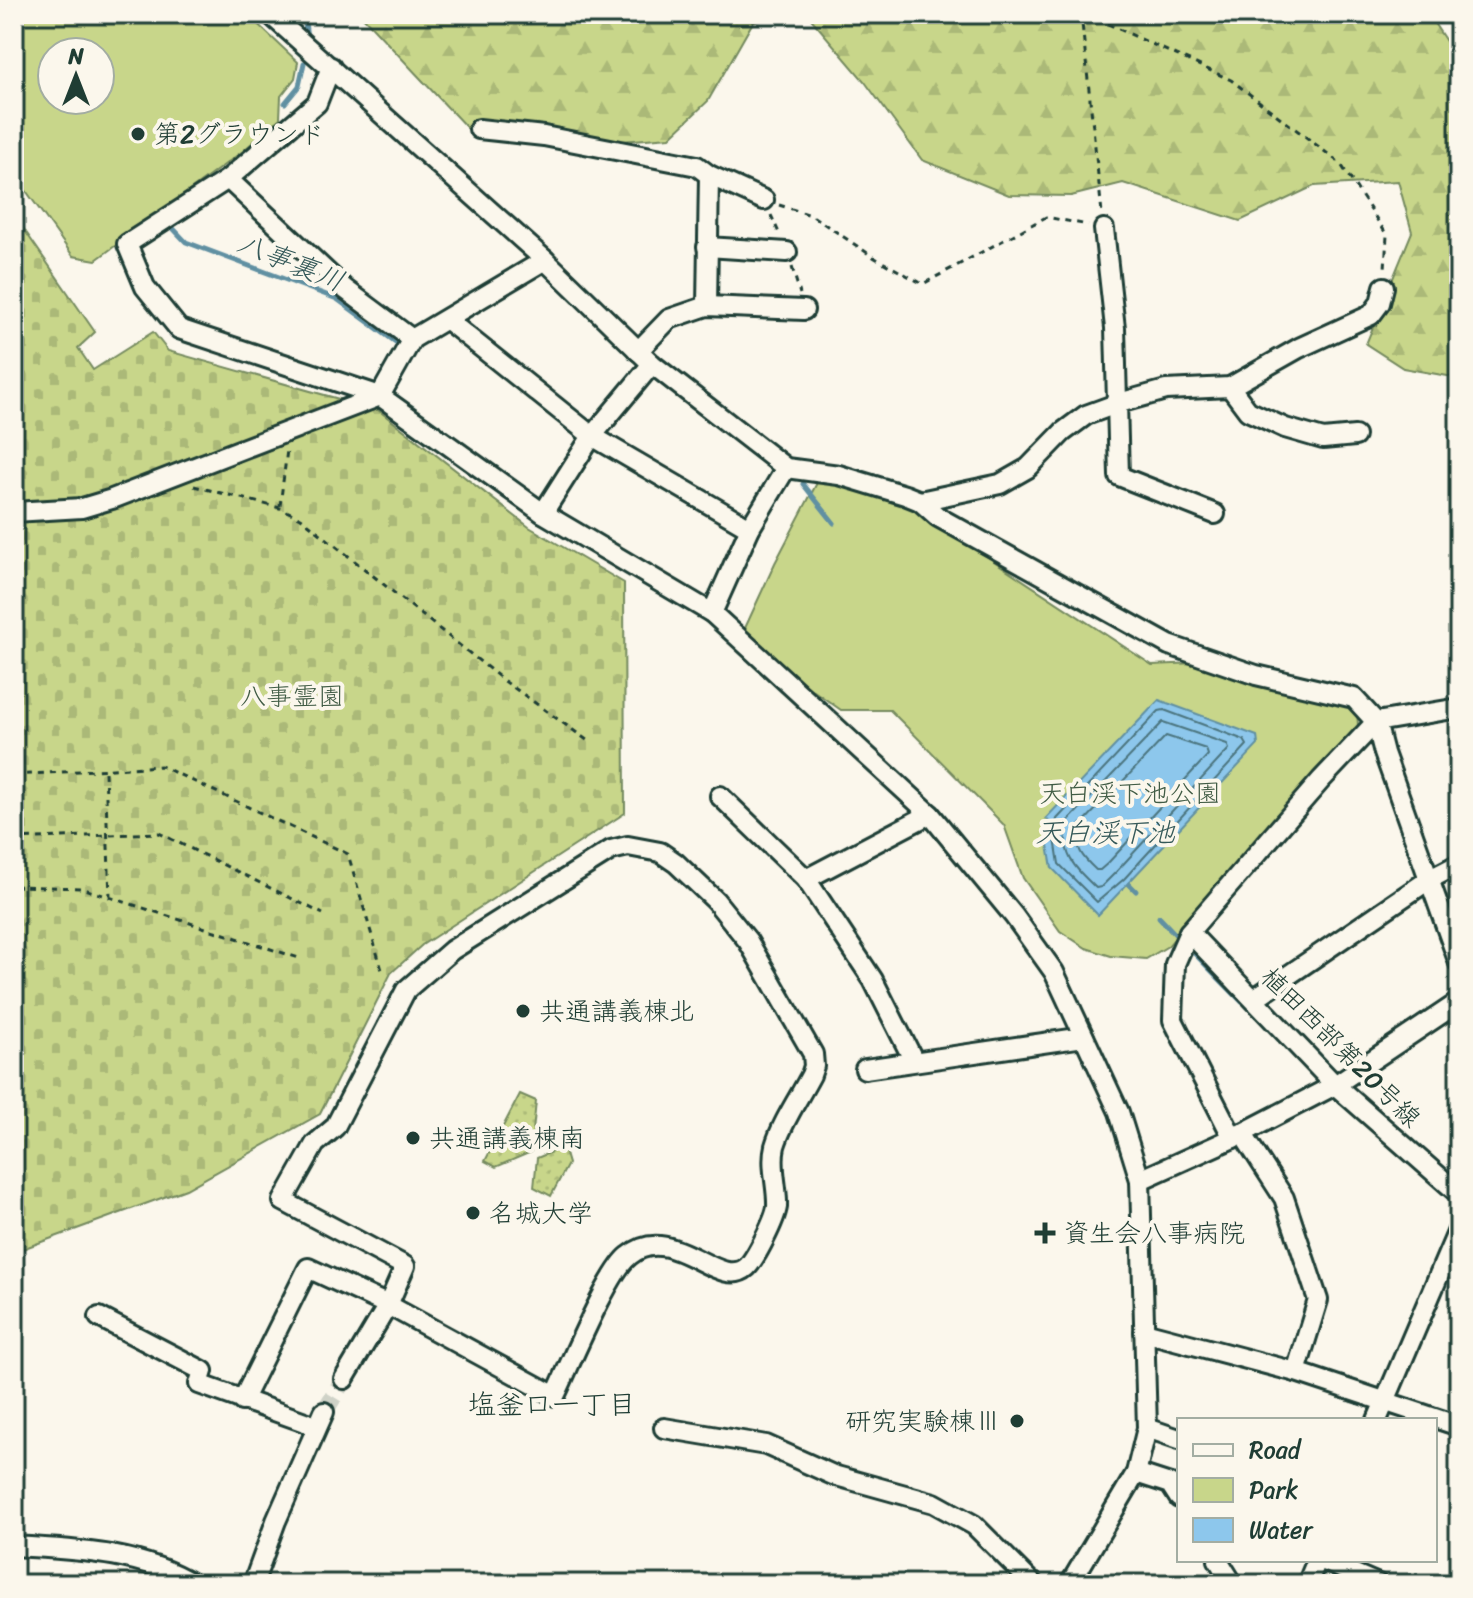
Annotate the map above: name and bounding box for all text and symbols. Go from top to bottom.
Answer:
north arrow [36,36,116,116]
text: N [67,37,84,76]
place label: 第2グラウンド [154,111,325,157]
marker: 第2グラウンド [129,125,147,143]
water label: 八事裏川 [230,218,352,306]
park label: 八事霊園 [240,673,344,719]
park label: 天白渓下池公園 [1039,770,1221,816]
water label: 天白渓下池 [1035,808,1176,857]
street label: 植田西部第20号線 [1249,955,1433,1139]
place label: 共通講義棟北 [539,988,695,1034]
marker: 共通講義棟北 [514,1002,532,1020]
place label: 共通講義棟南 [429,1115,585,1161]
marker: 共通講義棟南 [404,1129,422,1147]
place label: 名城大学 [489,1190,593,1236]
marker: 名城大学 [464,1204,482,1222]
place label: 資生会八事病院 [1063,1210,1245,1256]
marker: 資生会八事病院 [1034,1222,1056,1244]
district label: 塩釜口一丁目 [468,1380,636,1429]
place label: 研究実験棟Ⅲ [845,1398,1001,1444]
marker: 研究実験棟Ⅲ [1008,1412,1026,1430]
legend [1177,1418,1437,1562]
text: Road [1249,1429,1303,1471]
text: Park [1249,1469,1298,1511]
text: Water [1249,1509,1314,1551]

